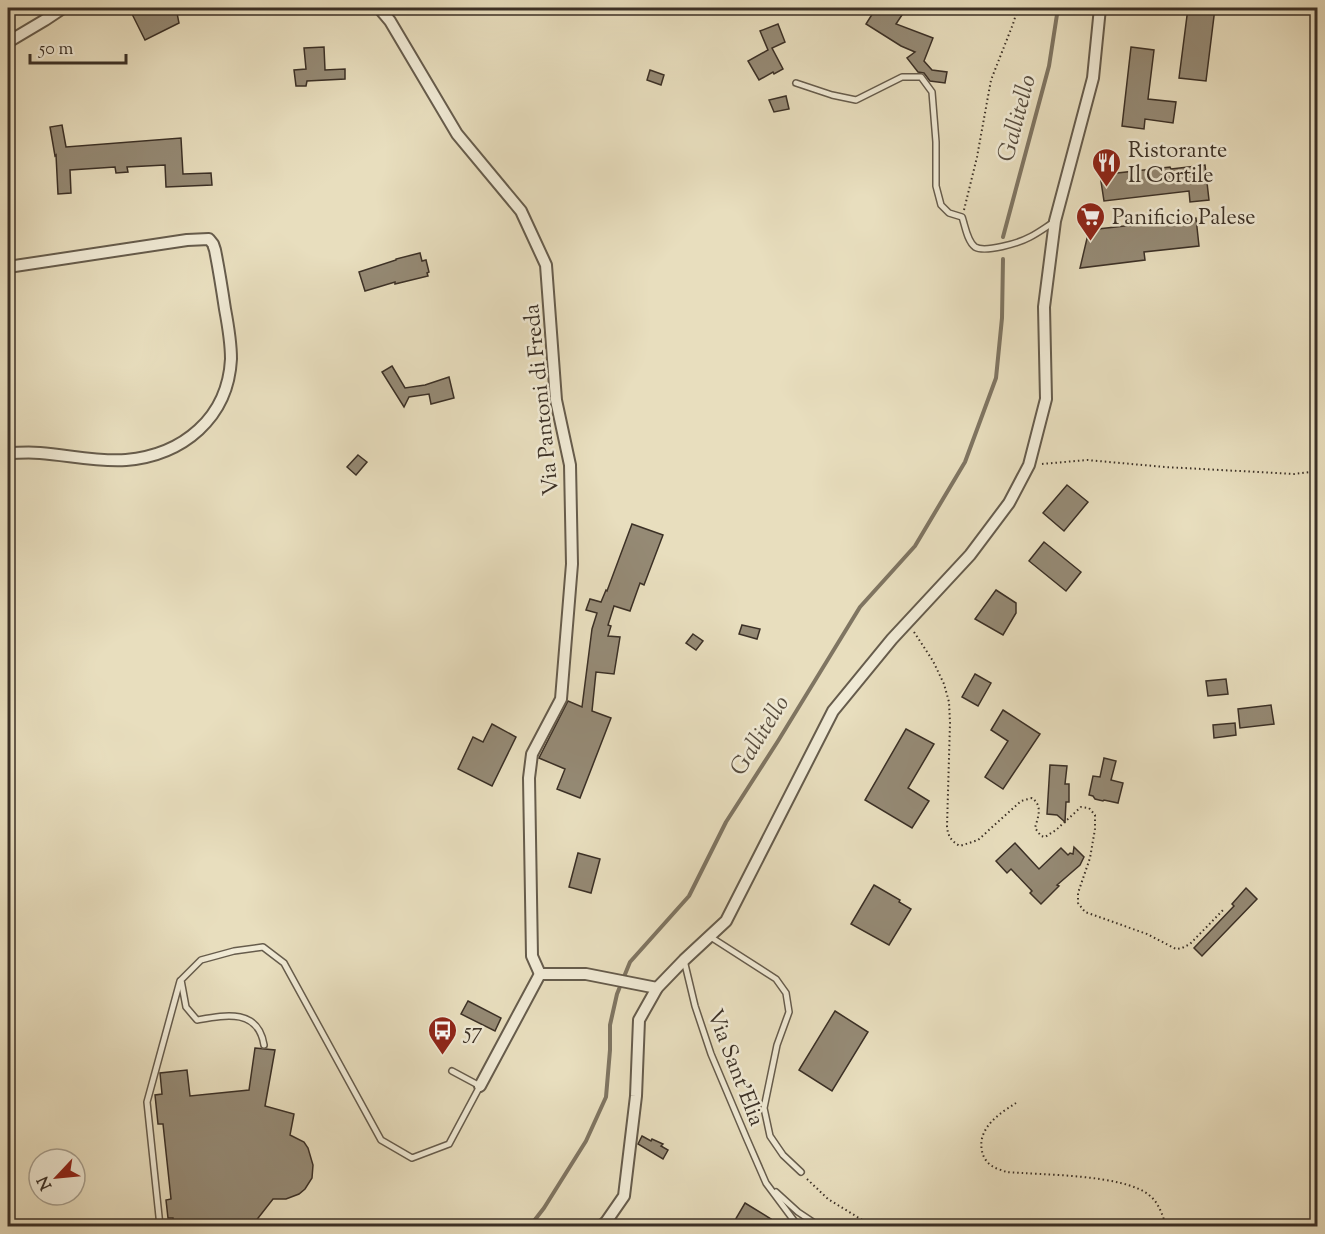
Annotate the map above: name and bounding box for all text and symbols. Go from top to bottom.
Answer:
scale bar [30,27,126,65]
text: 50 m [38,37,74,63]
water label: Gallitello [990,71,1046,166]
place label: Ristorante Il Cortile [1128,136,1227,193]
restaurant icon: Ristorante Il Cortile [1091,146,1123,188]
supermarket icon: Panificio Palese [1075,200,1107,242]
place label: Panificio Palese [1112,203,1256,235]
street label: Via Pantoni di Freda [517,302,569,497]
water label: Gallitello [723,689,799,783]
street label: Via Sant'Elia [697,1005,771,1131]
bus stop icon: 57 [427,1014,459,1056]
place label: 57 [462,1017,483,1049]
north arrow [27,1147,87,1207]
text: N [33,1171,59,1193]

